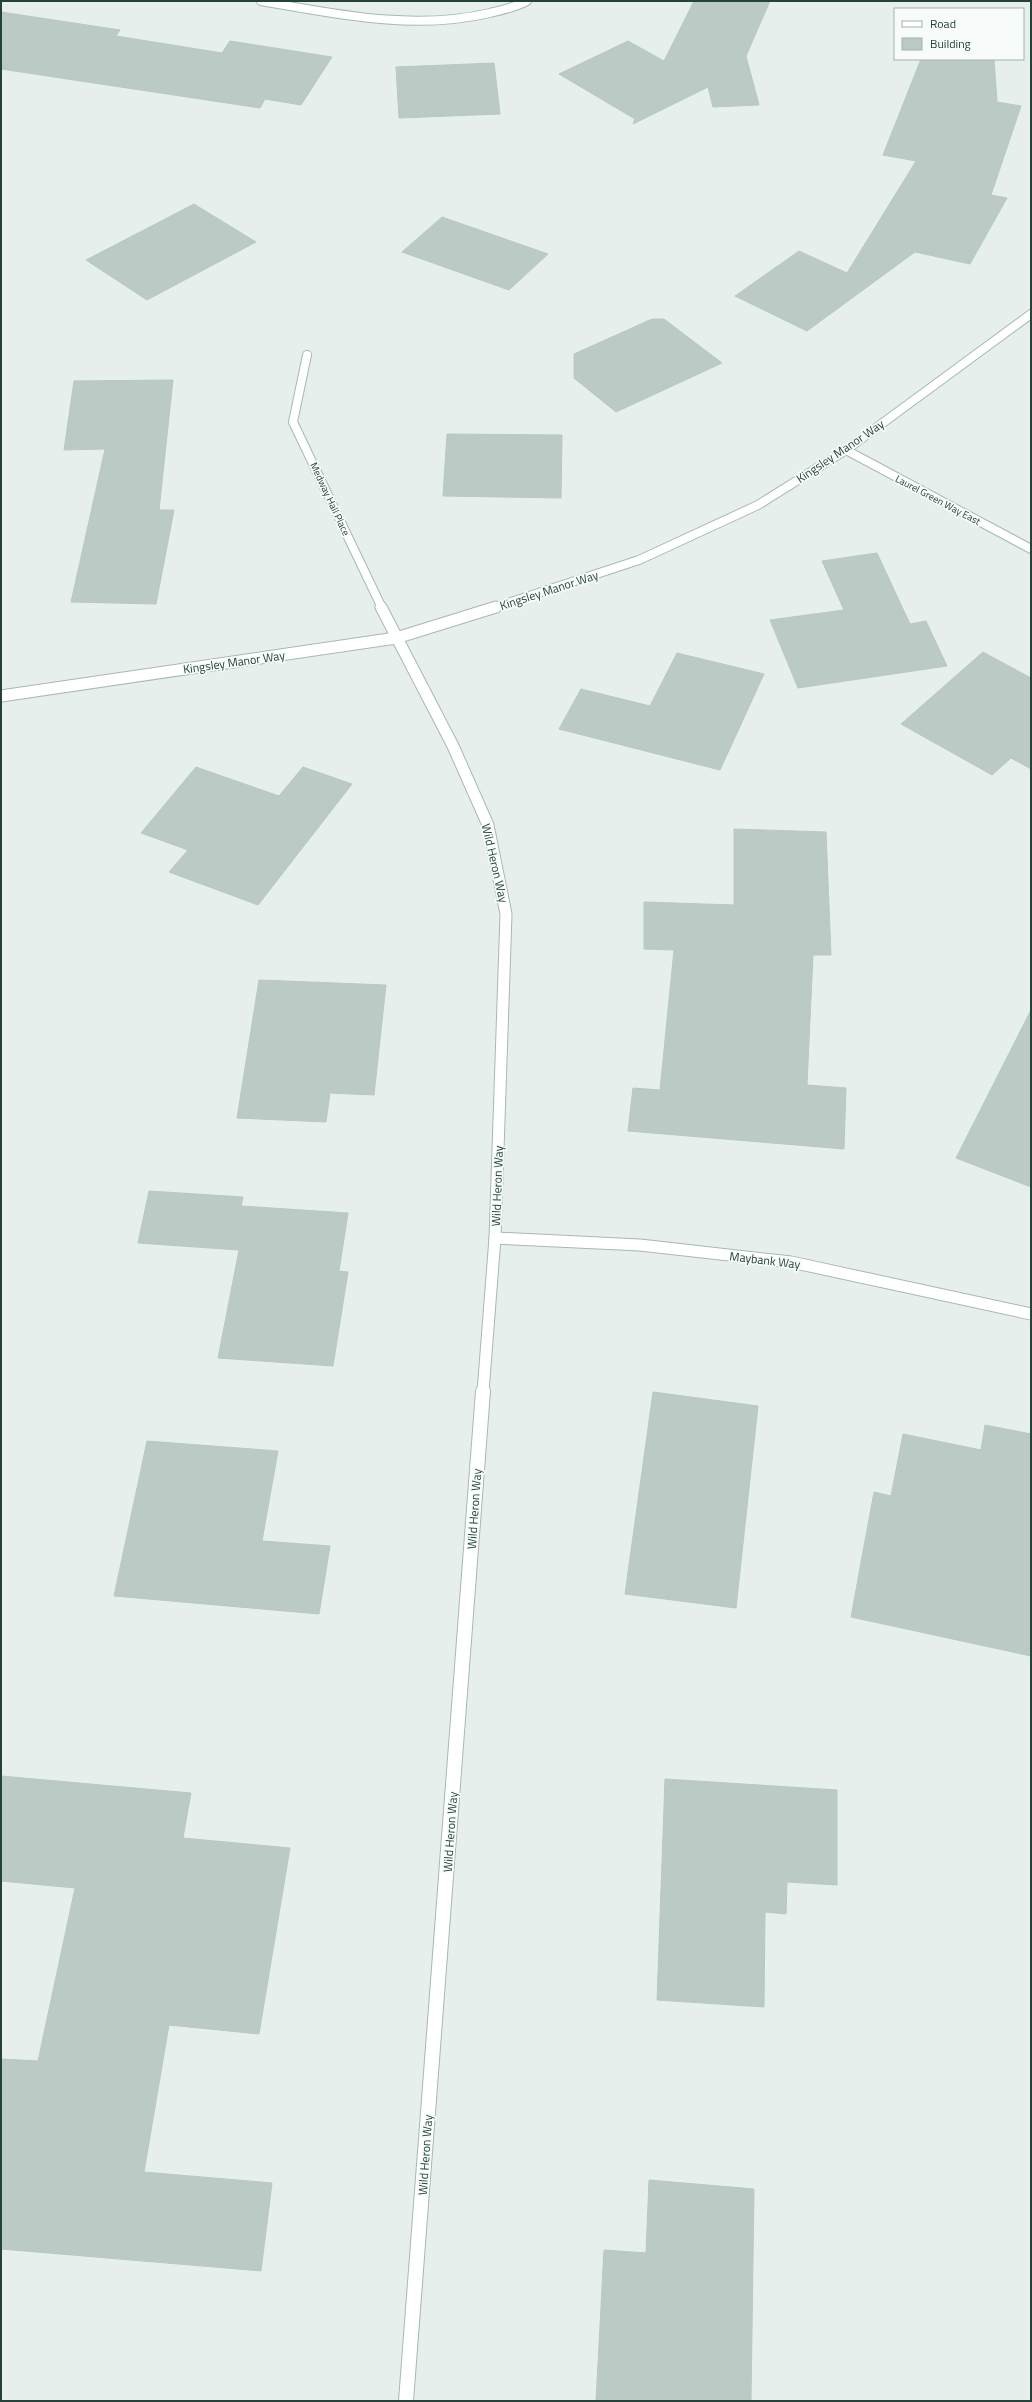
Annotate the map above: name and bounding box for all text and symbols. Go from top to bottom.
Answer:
legend [894,8,1024,60]
text: Road [930,14,956,33]
text: Building [930,34,971,53]
street label: Kingsley Manor Way [792,414,888,488]
street label: Medway Hall Place [306,460,354,538]
street label: Laurel Green Way East [893,471,984,529]
street label: Kingsley Manor Way [497,565,601,615]
street label: Kingsley Manor Way [182,645,286,679]
street label: Wild Heron Way [477,822,513,905]
street label: Wild Heron Way [486,1145,508,1227]
street label: Maybank Way [729,1246,802,1274]
street label: Wild Heron Way [462,1468,486,1550]
street label: Wild Heron Way [438,1791,462,1873]
street label: Wild Heron Way [413,2114,437,2196]

